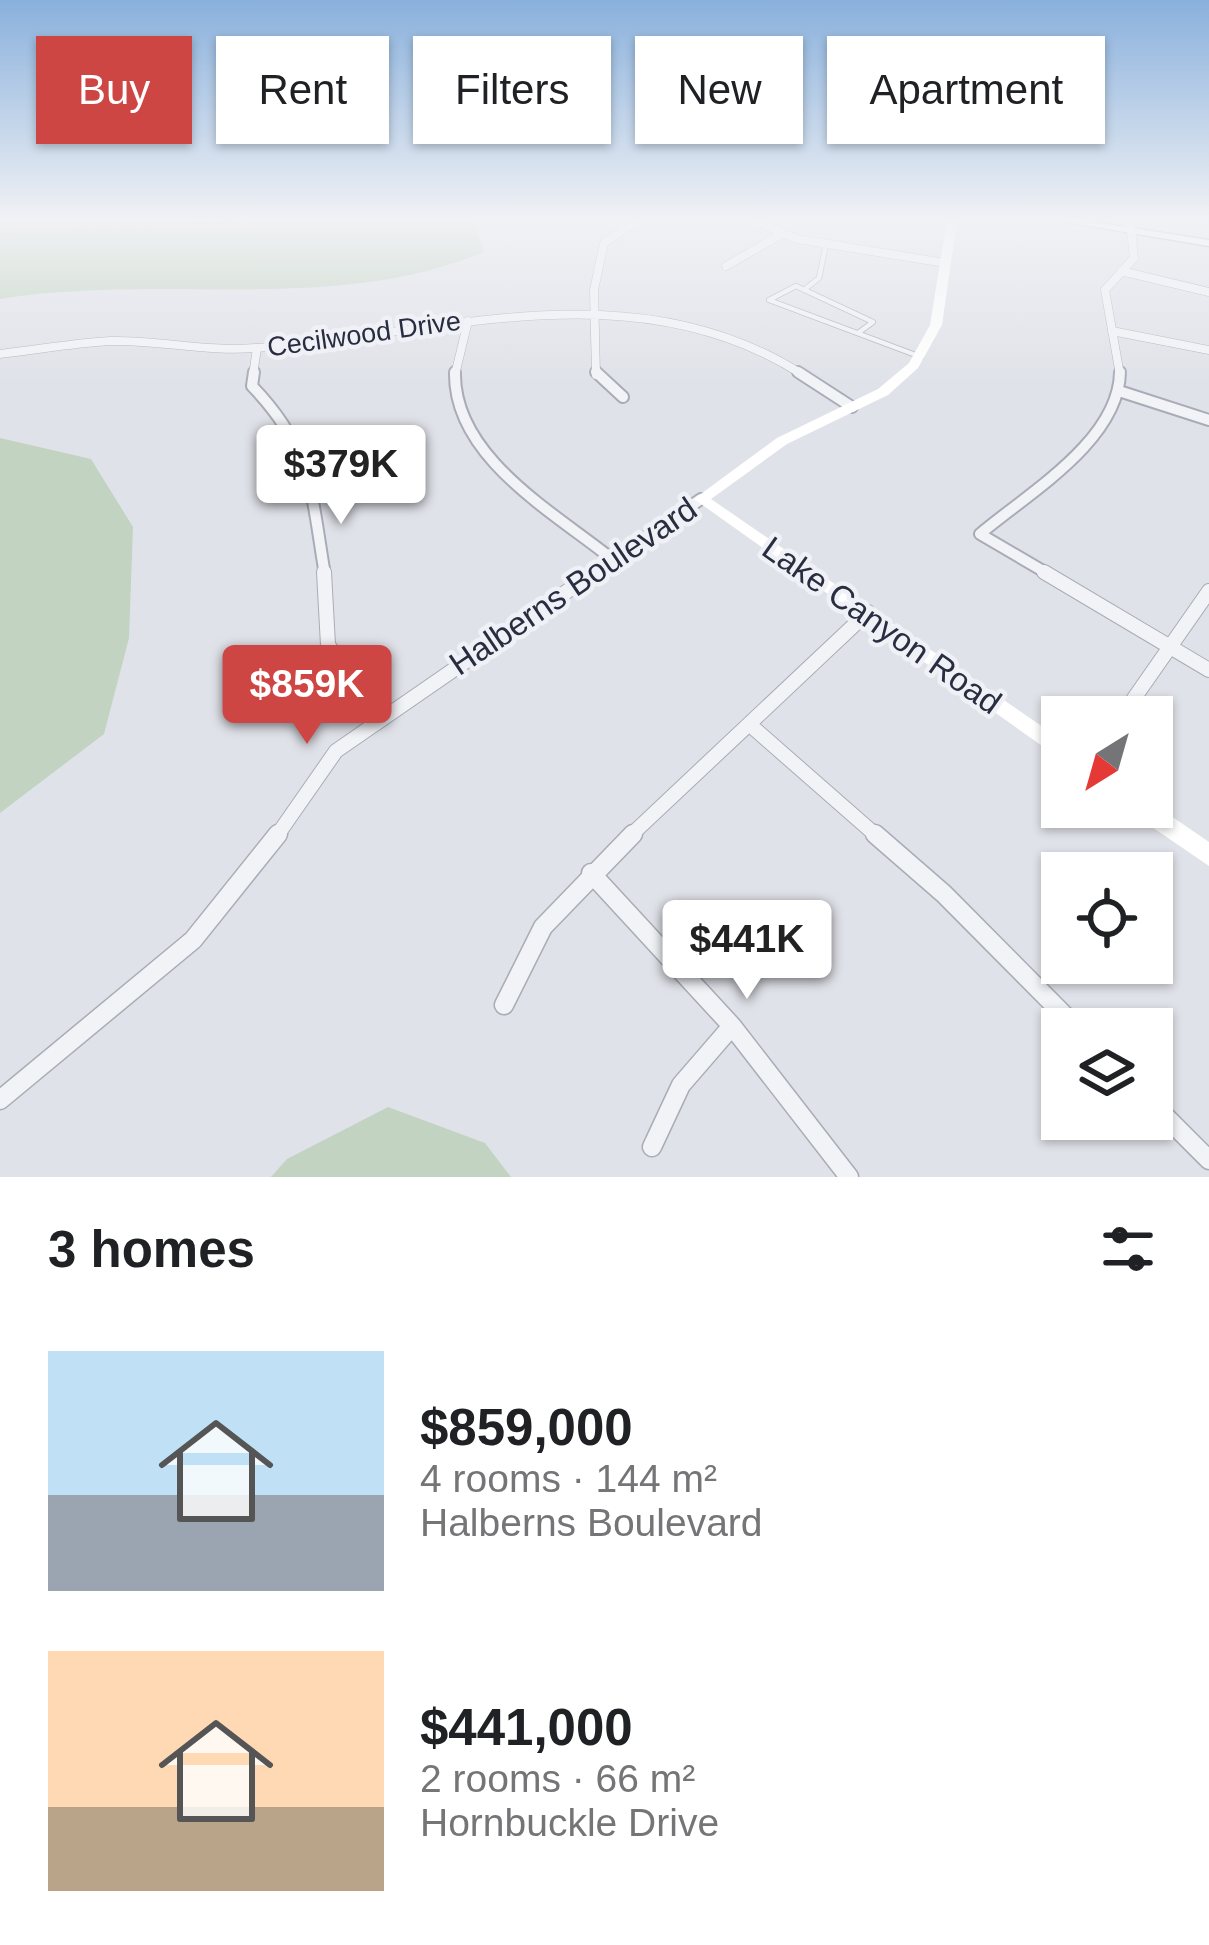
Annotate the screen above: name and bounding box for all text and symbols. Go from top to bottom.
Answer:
chip: Buy [36,36,192,144]
chip: Rent [216,36,389,144]
chip: Filters [413,36,611,144]
chip: New [635,36,803,144]
chip: Apartment [827,36,1105,144]
street label: Cecilwood Drive [265,306,463,362]
pin: $379K [257,425,425,527]
text: $379K [284,442,398,485]
street label: Halberns Boulevard [443,490,703,682]
street label: Lake Canyon Road [756,529,1008,721]
pin: $859K [223,645,391,747]
text: $859K [250,662,364,705]
north arrow [1041,696,1173,828]
map controls [1041,696,1173,1140]
button: locate [1041,852,1173,984]
pin: $441K [663,900,831,1002]
text: $441K [690,917,804,960]
button: layers [1041,1008,1173,1140]
icon: filters [1095,1216,1161,1282]
text: 3 homes [48,1221,255,1278]
icon: home [144,1399,288,1543]
text: $859,000 [420,1399,633,1456]
text: 4 rooms · 144 m² [420,1457,717,1500]
text: Halberns Boulevard [420,1501,763,1544]
icon: home [144,1699,288,1843]
text: $441,000 [420,1699,633,1756]
text: 2 rooms · 66 m² [420,1757,695,1800]
text: Hornbuckle Drive [420,1801,719,1844]

